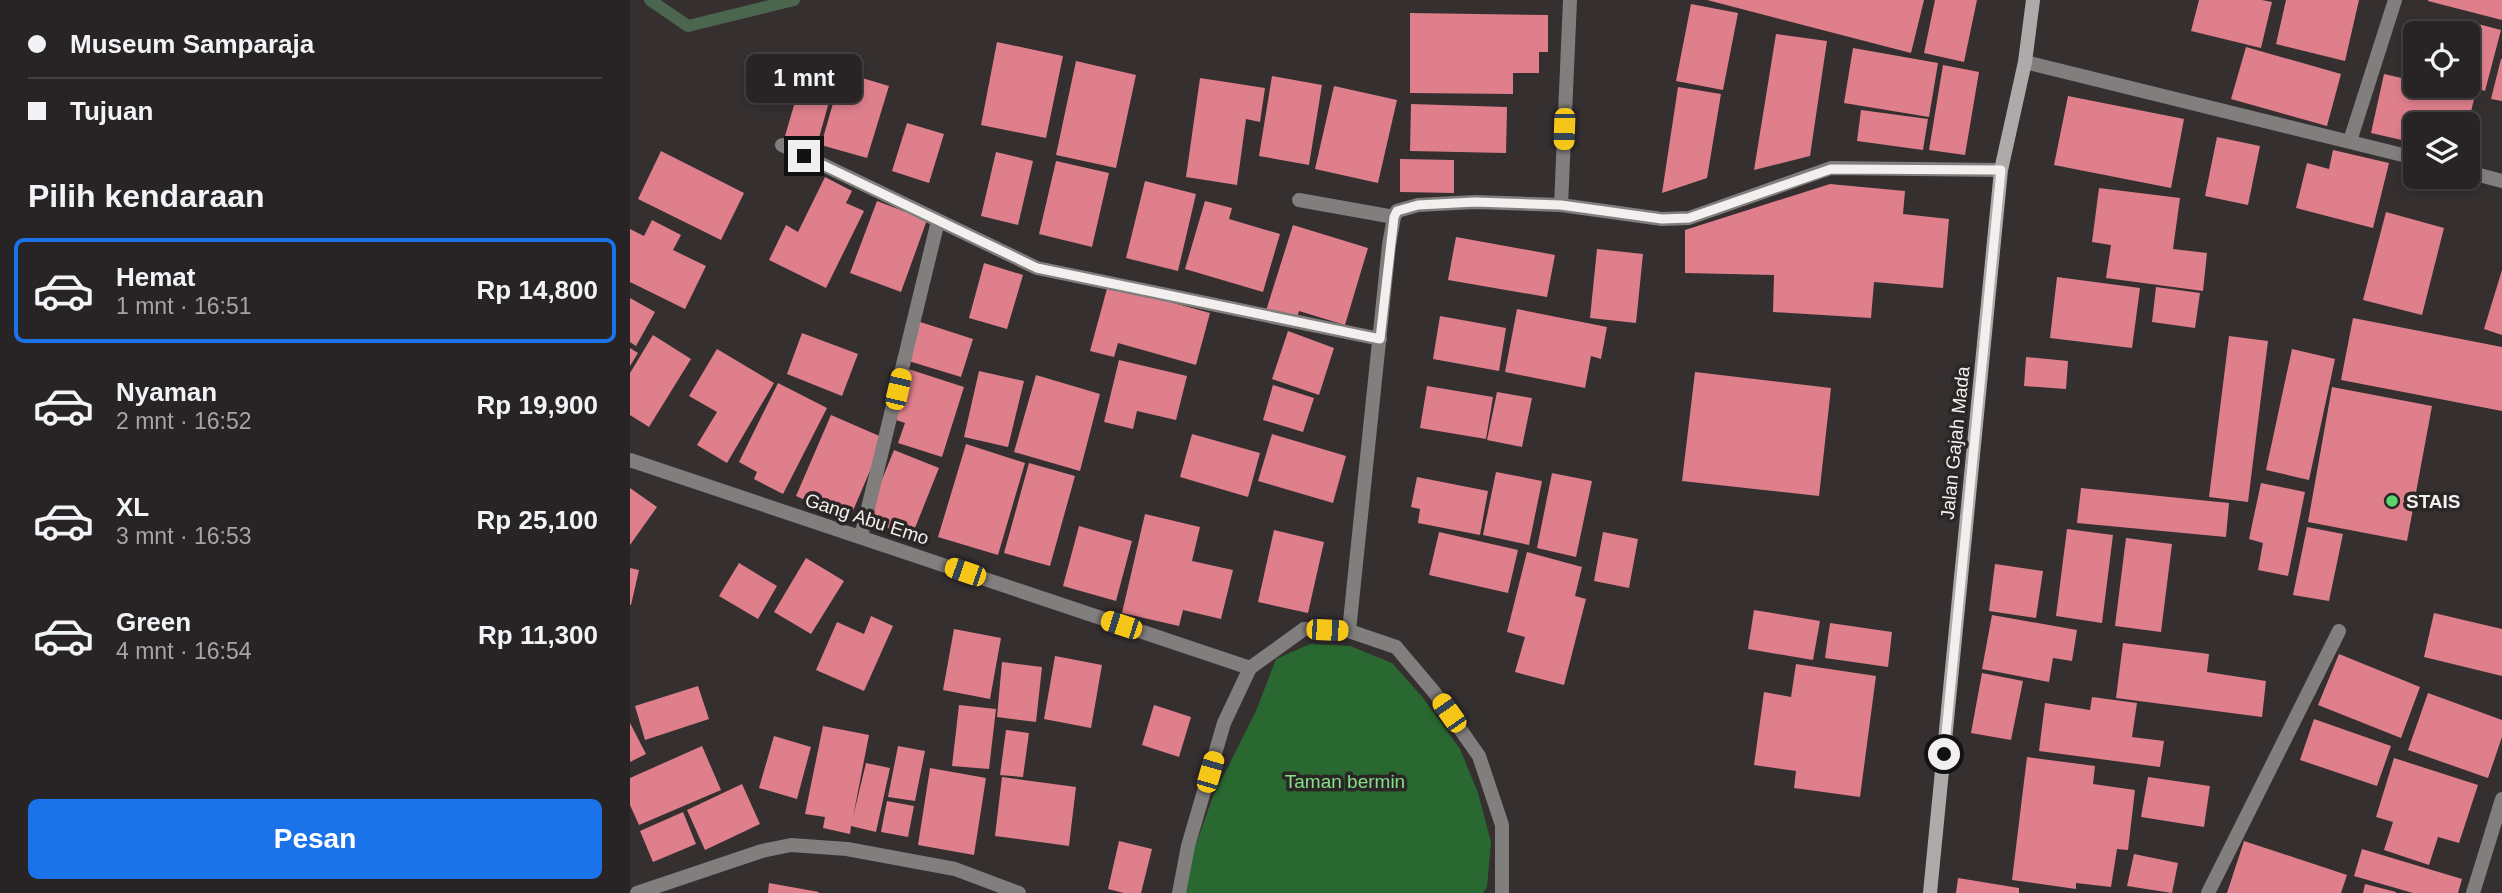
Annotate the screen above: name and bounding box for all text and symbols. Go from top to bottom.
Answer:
map controls [2403,21,2480,189]
button: locate [2403,21,2480,98]
text: Museum Samparaja [70,29,314,59]
callout: 1 mnt [746,54,862,104]
text: 1 mnt [773,65,835,91]
text: Tujuan [70,96,153,126]
car [1553,108,1576,150]
button: layers [2403,112,2480,189]
route end [788,140,820,172]
text: Pilih kendaraan [28,178,265,214]
icon: car [32,259,95,322]
text: Hemat [116,262,195,292]
text: Rp 14,800 [477,275,598,305]
text: 1 mnt · 16:51 [116,293,252,319]
street label: Jalan Gajah Mada [1936,365,1974,521]
car [884,366,913,412]
icon: car [32,374,95,437]
text: Nyaman [116,377,217,407]
text: Rp 19,900 [477,390,598,420]
text: 2 mnt · 16:52 [116,408,252,434]
icon: car [32,489,95,552]
street label: Gang Abu Emo [802,489,932,549]
place label: STAIS [2406,491,2461,512]
text: XL [116,492,149,522]
marker: STAIS [2384,493,2400,509]
text: Rp 25,100 [477,505,598,535]
text: 3 mnt · 16:53 [116,523,252,549]
car [942,555,989,589]
icon: car [32,604,95,667]
text: Green [116,607,191,637]
car [1098,609,1145,641]
car [1306,619,1349,641]
text: Rp 11,300 [478,620,598,650]
text: 4 mnt · 16:54 [116,638,252,664]
car [1429,690,1470,736]
route start [1928,738,1960,770]
car [1195,749,1226,795]
park label: Taman bermin [1285,771,1405,792]
button: Pesan [28,799,602,879]

